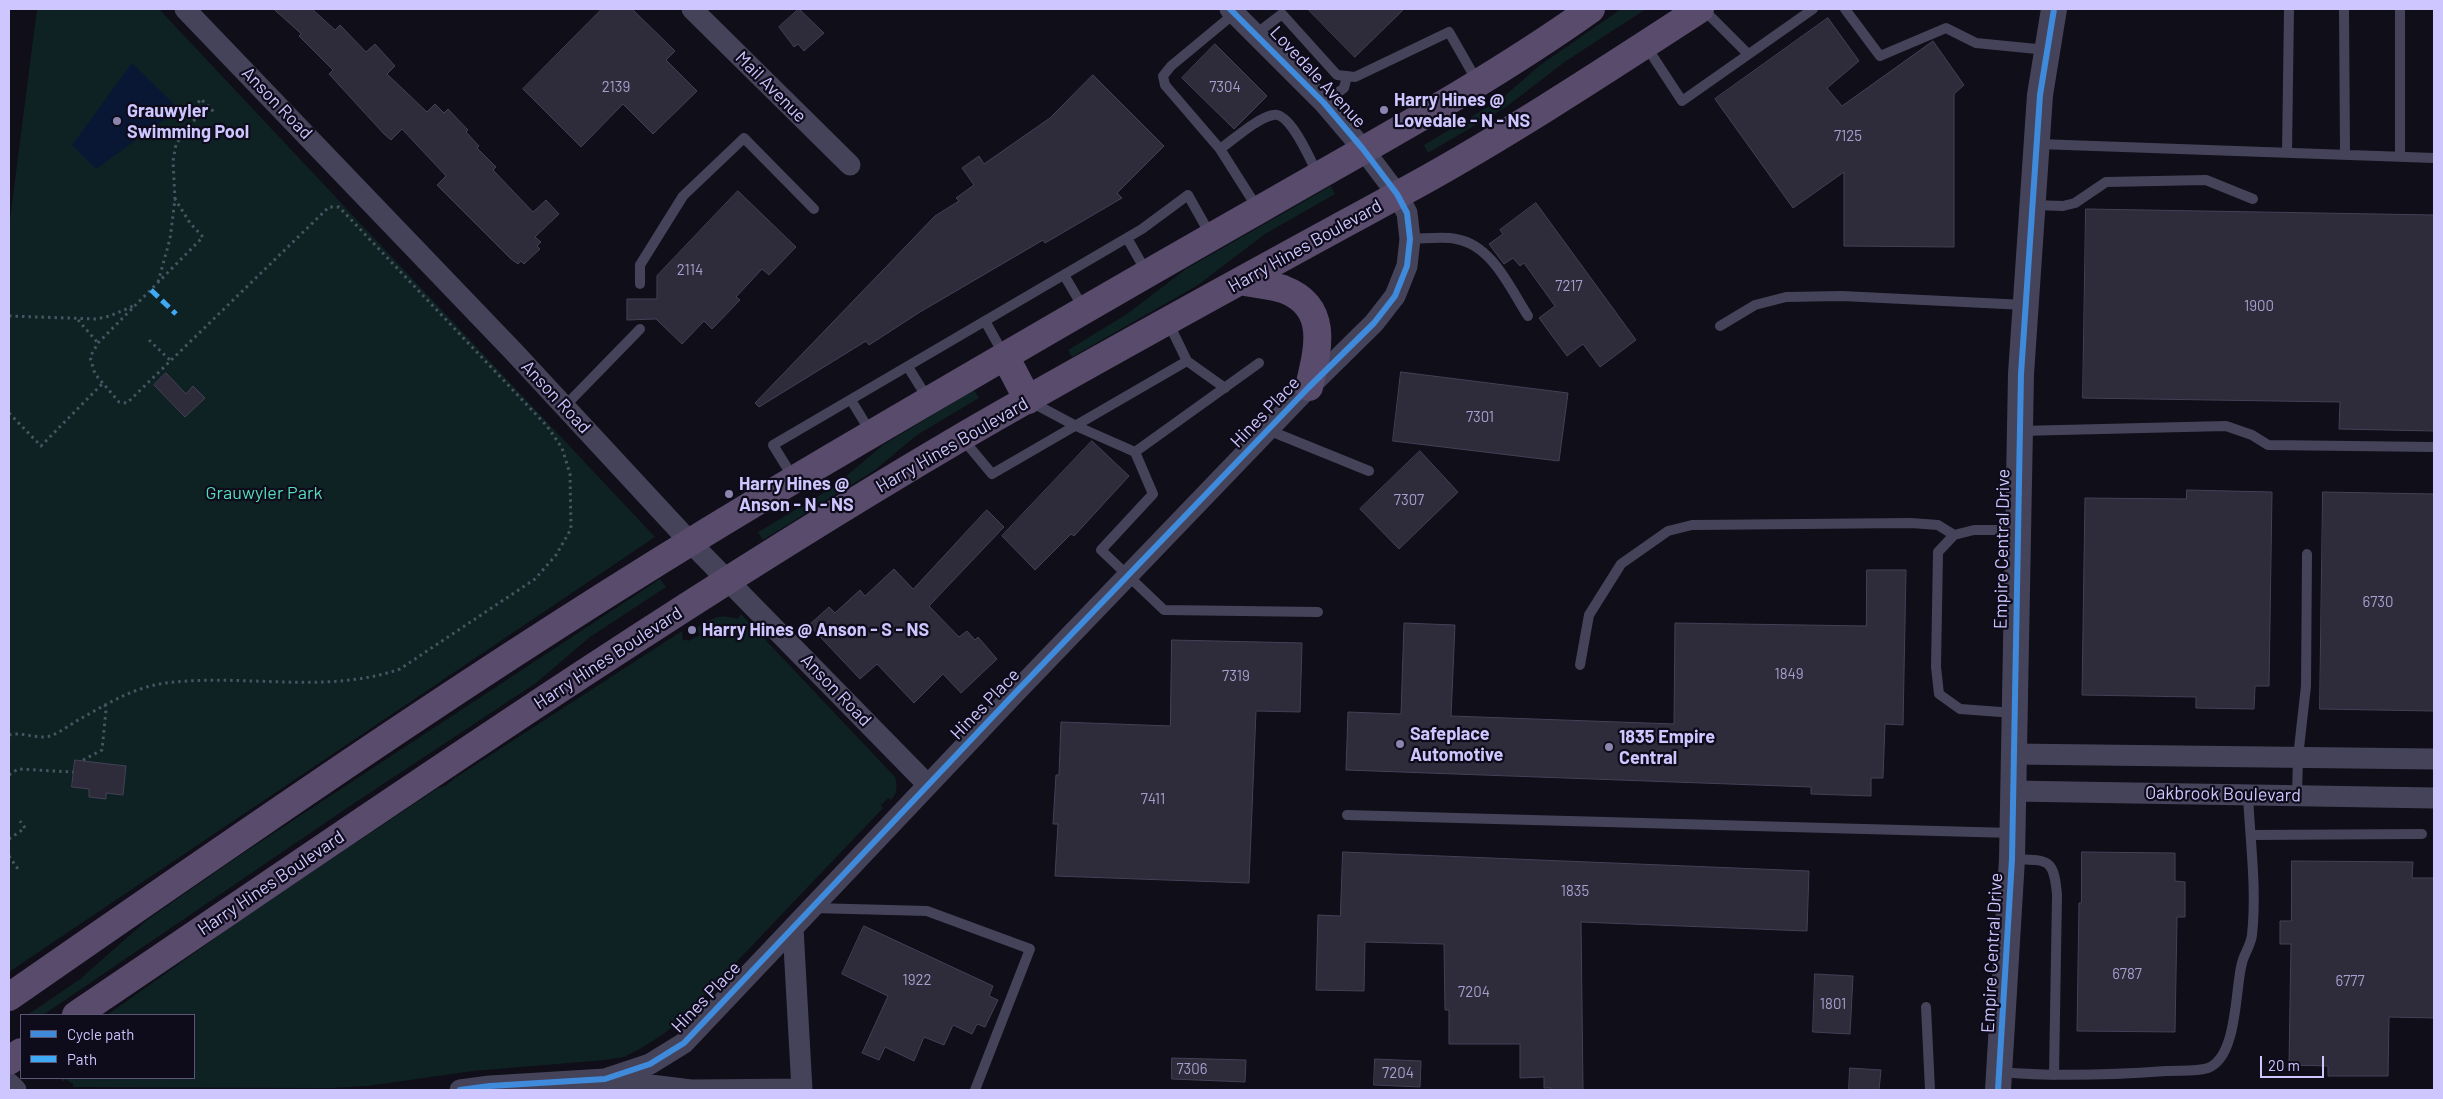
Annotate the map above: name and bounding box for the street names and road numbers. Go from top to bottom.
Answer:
street label: Lovedale Avenue [1265,22,1371,132]
street label: Mail Avenue [731,47,811,127]
street label: Anson Road [237,62,317,144]
street label: Harry Hines Boulevard [1224,195,1386,297]
street label: Anson Road [517,356,595,438]
street label: Hines Place [1226,372,1304,452]
street label: Harry Hines Boulevard [872,393,1032,497]
street label: Empire Central Drive [1990,469,2014,629]
street label: Harry Hines Boulevard [530,602,686,714]
street label: Anson Road [796,649,876,731]
street label: Hines Place [946,664,1024,744]
street label: Oakbrook Boulevard [2145,782,2301,806]
street label: Harry Hines Boulevard [194,826,348,940]
street label: Empire Central Drive [1977,872,2007,1034]
street label: Hines Place [667,957,745,1037]

